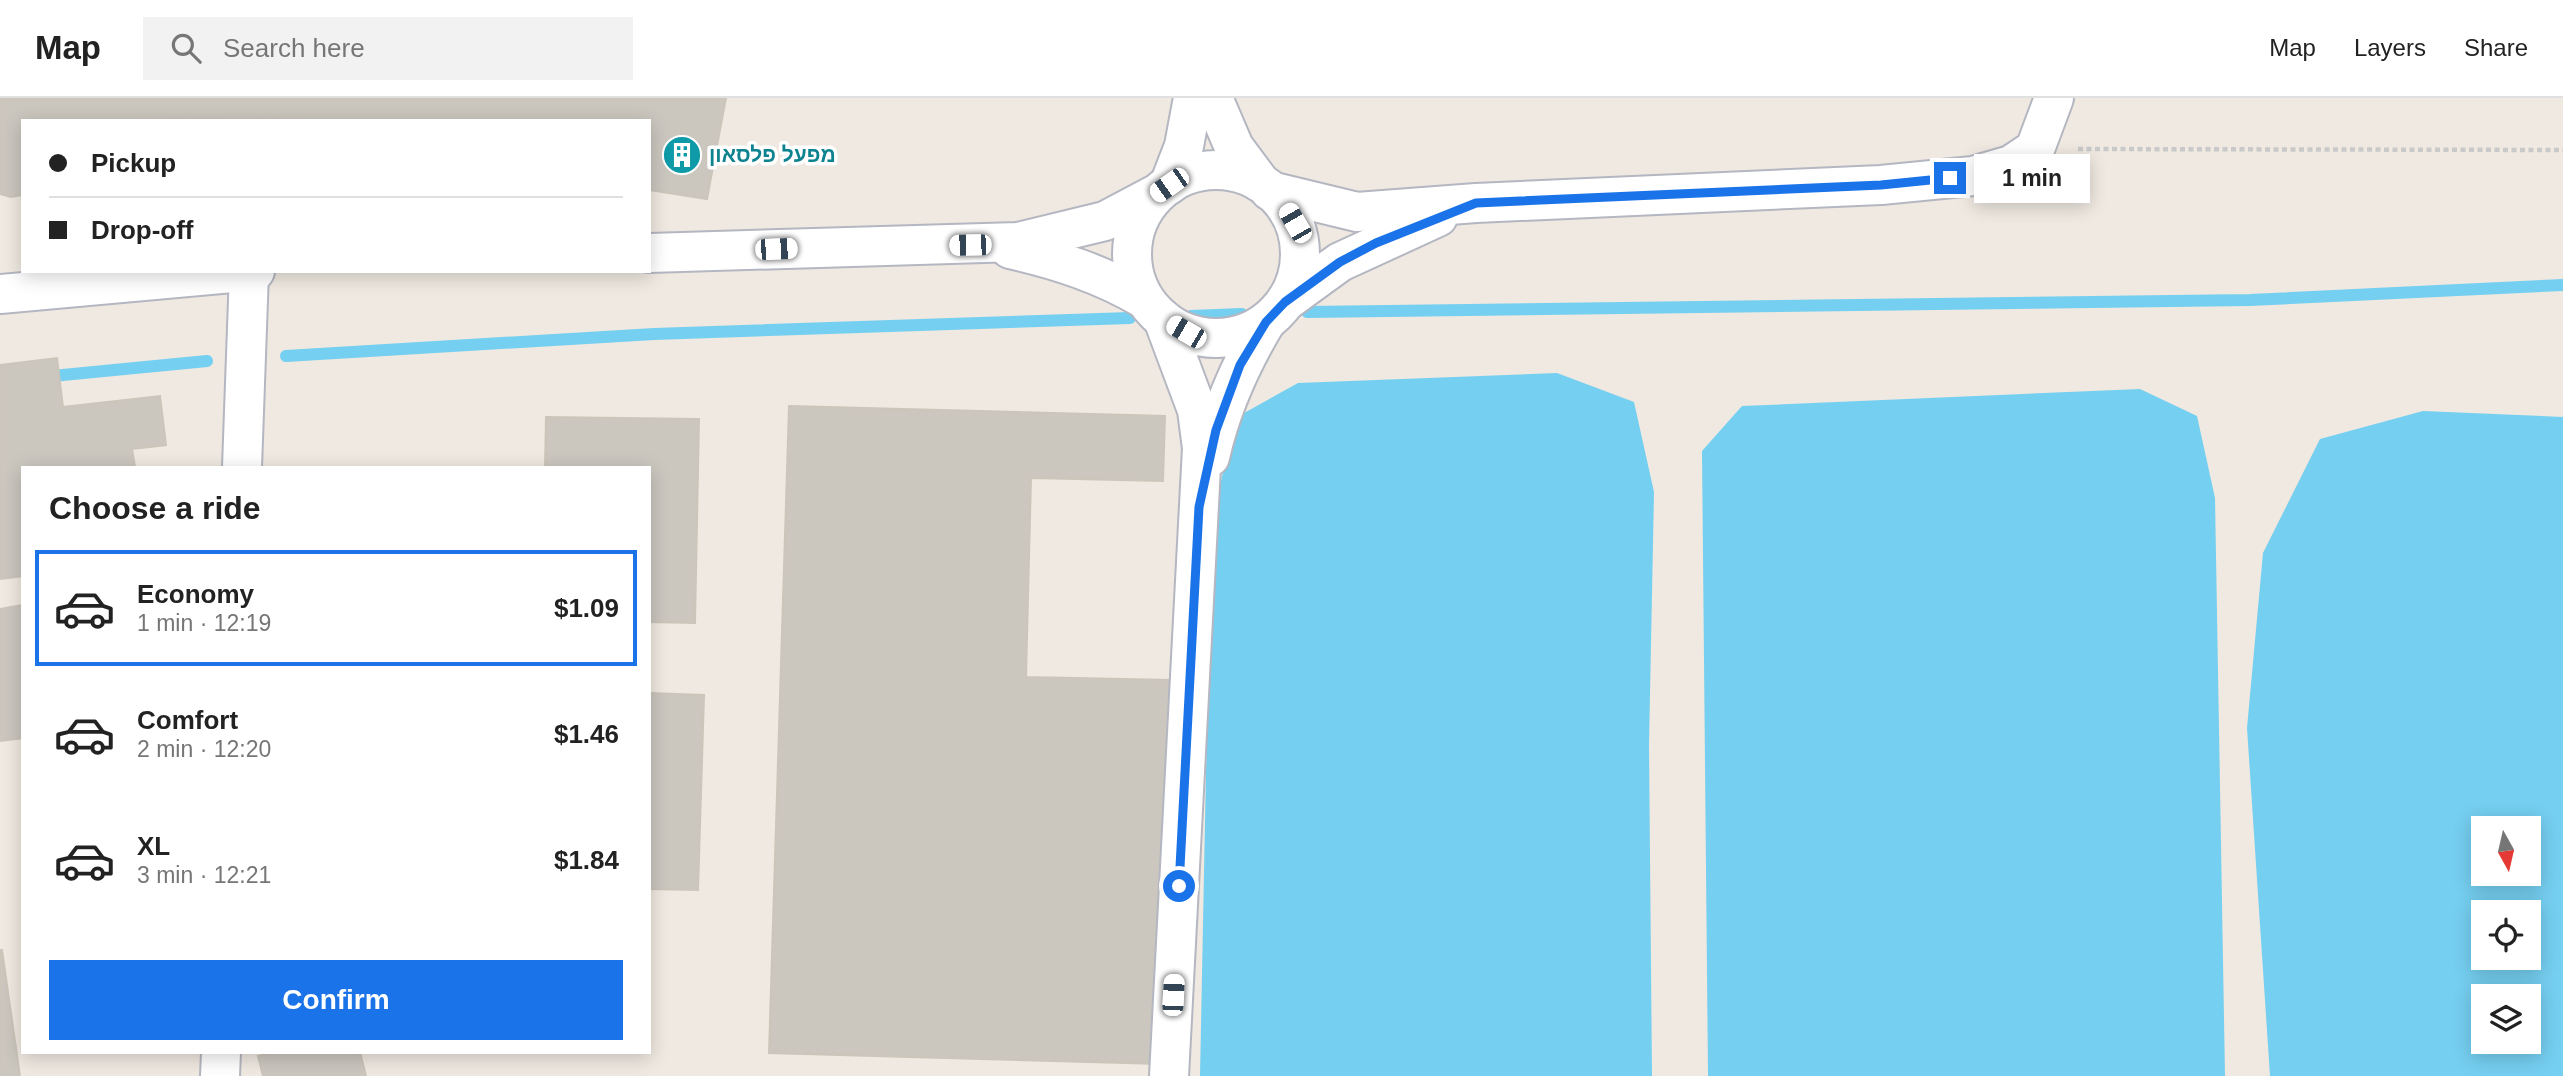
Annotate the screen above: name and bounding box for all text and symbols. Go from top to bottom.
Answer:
search box [143,17,633,80]
text: Map [35,29,101,66]
icon: search [167,29,205,67]
text: Search here [223,33,365,63]
text: Map [2269,34,2316,61]
text: Layers [2354,34,2426,61]
text: Share [2464,34,2528,61]
building icon: מפעל פלסאון [661,134,703,176]
place label: מפעל פלסאון [709,143,836,166]
text: Pickup [91,148,176,178]
callout: 1 min [1974,154,2090,202]
route end [1934,162,1966,194]
car [1146,164,1193,206]
text: 1 min [2002,165,2062,191]
car [1276,200,1315,246]
text: Drop-off [91,215,194,245]
car [949,234,992,256]
car [755,238,798,260]
car [1163,312,1210,352]
text: Choose a ride [49,490,261,526]
icon: car [53,577,116,640]
text: Economy [137,579,254,609]
text: $1.09 [554,593,619,623]
text: 1 min · 12:19 [137,610,271,636]
icon: car [53,703,116,766]
text: Comfort [137,705,238,735]
text: $1.46 [554,719,619,749]
text: 2 min · 12:20 [137,736,271,762]
north arrow [2471,816,2541,886]
map controls [2471,816,2541,1054]
icon: car [53,829,116,892]
text: XL [137,831,170,861]
text: $1.84 [554,845,619,875]
text: 3 min · 12:21 [137,862,271,888]
route start [1163,870,1195,902]
button: locate [2471,900,2541,970]
button: Confirm [49,960,623,1040]
car [1162,973,1185,1017]
button: layers [2471,984,2541,1054]

